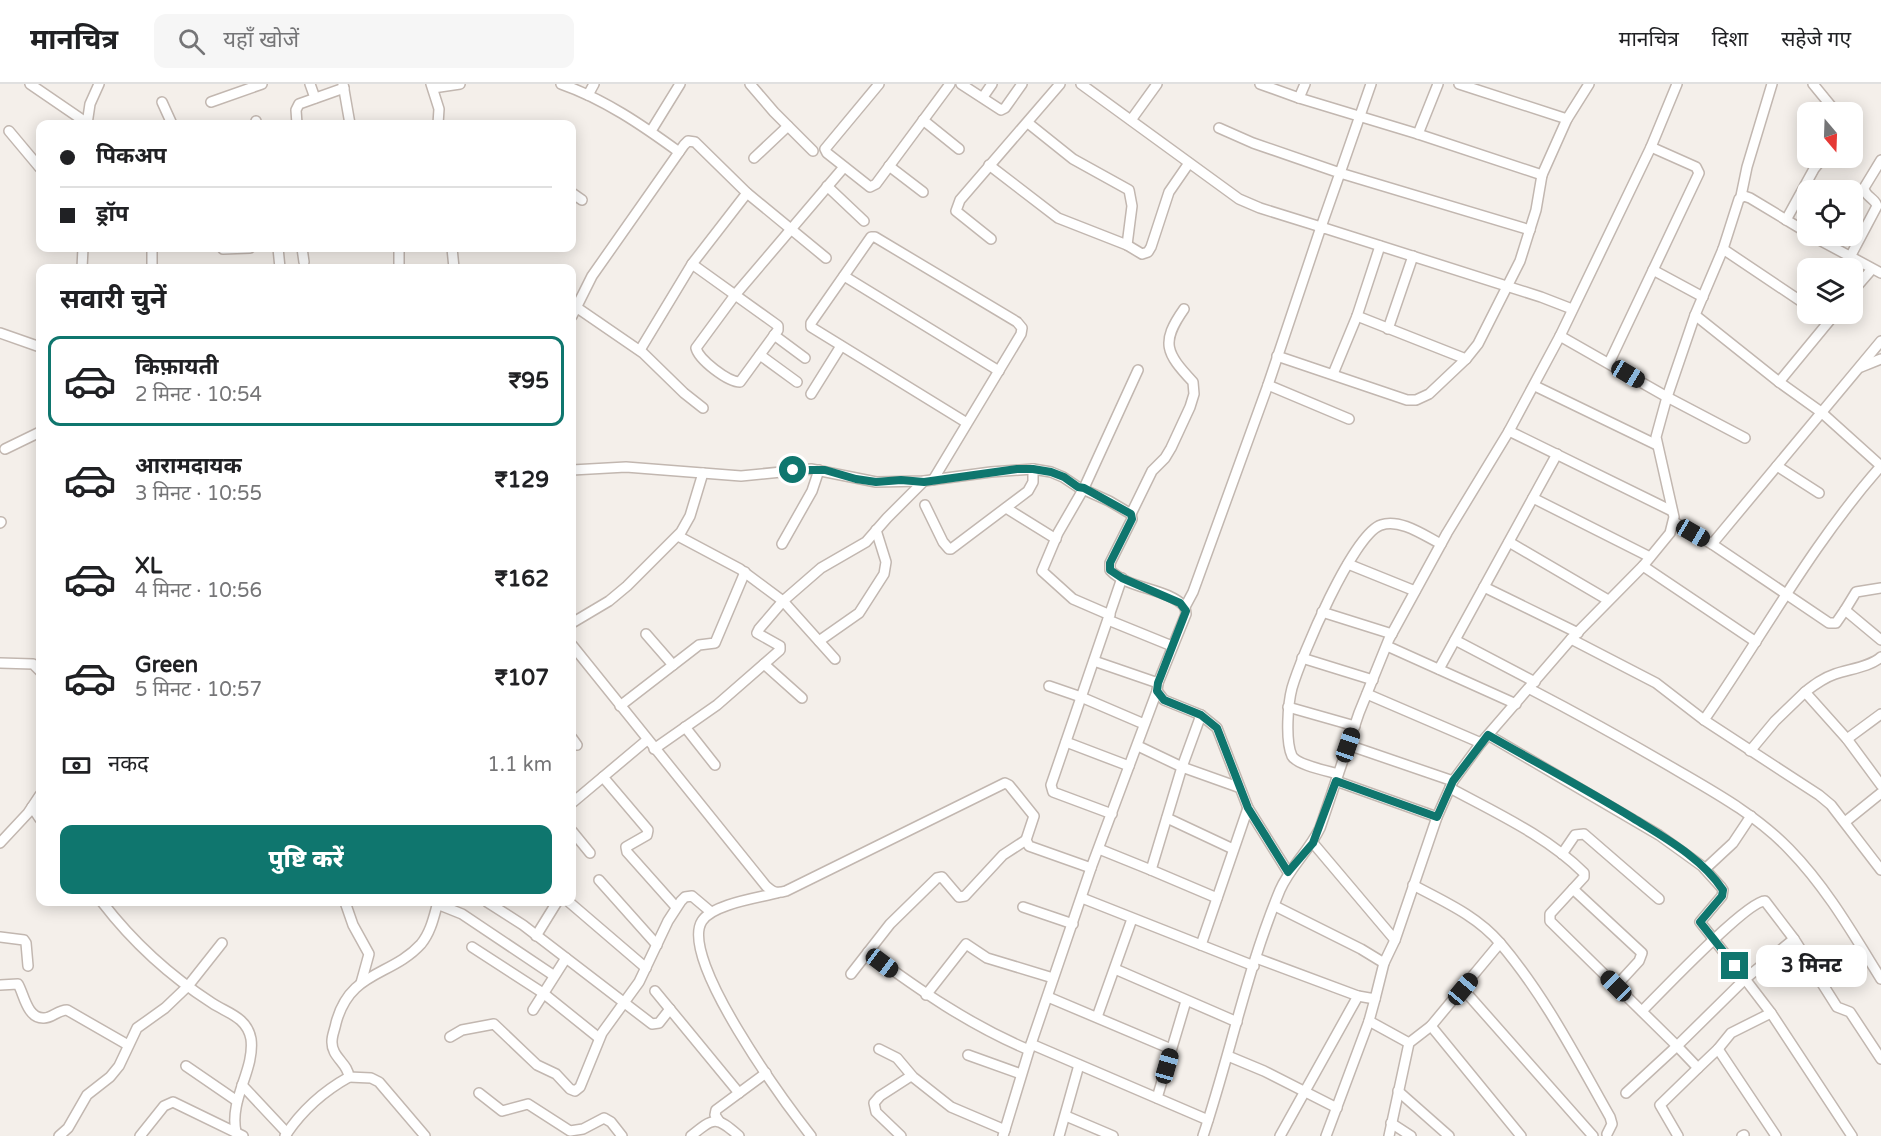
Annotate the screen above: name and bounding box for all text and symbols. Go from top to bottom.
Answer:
search box [154,14,574,68]
text: मानचित्र [30,23,118,57]
icon: search [175,25,208,58]
text: यहाँ खोजें [223,27,299,53]
text: मानचित्र [1619,27,1679,52]
text: दिशा [1712,27,1748,52]
text: सहेजे गए [1781,27,1851,52]
north arrow [1797,102,1863,168]
map controls [1797,102,1863,324]
text: पिकअप [96,143,167,169]
button: locate [1797,180,1863,246]
text: ड्रॉप [96,201,129,227]
button: layers [1797,258,1863,324]
text: सवारी चुनें [60,283,166,316]
icon: car [63,354,117,408]
text: किफ़ायती [135,354,219,380]
car [1608,357,1648,391]
text: ₹95 [508,368,549,394]
text: 2 मिनट · 10:54 [135,383,262,407]
icon: car [63,453,117,507]
text: आरामदायक [135,453,242,479]
route start [779,456,806,483]
text: ₹129 [495,467,549,493]
text: 3 मिनट · 10:55 [135,482,262,506]
car [1673,516,1713,550]
icon: car [63,552,117,606]
text: XL [135,553,162,579]
text: ₹162 [495,566,549,592]
text: 4 मिनट · 10:56 [135,579,262,603]
icon: car [63,651,117,705]
text: Green [135,652,198,678]
text: ₹107 [495,665,549,691]
text: 5 मिनट · 10:57 [135,678,262,702]
car [1334,725,1362,765]
icon: cash [60,749,93,782]
text: नकद [108,751,149,777]
text: 1.1 km [487,753,552,777]
button: पुष्टि करें [60,825,552,894]
car [862,945,902,981]
callout: 3 मिनट [1756,945,1867,987]
route end [1721,952,1748,979]
text: 3 मिनट [1781,954,1842,978]
car [1597,967,1635,1005]
car [1445,969,1481,1009]
car [1153,1046,1181,1086]

